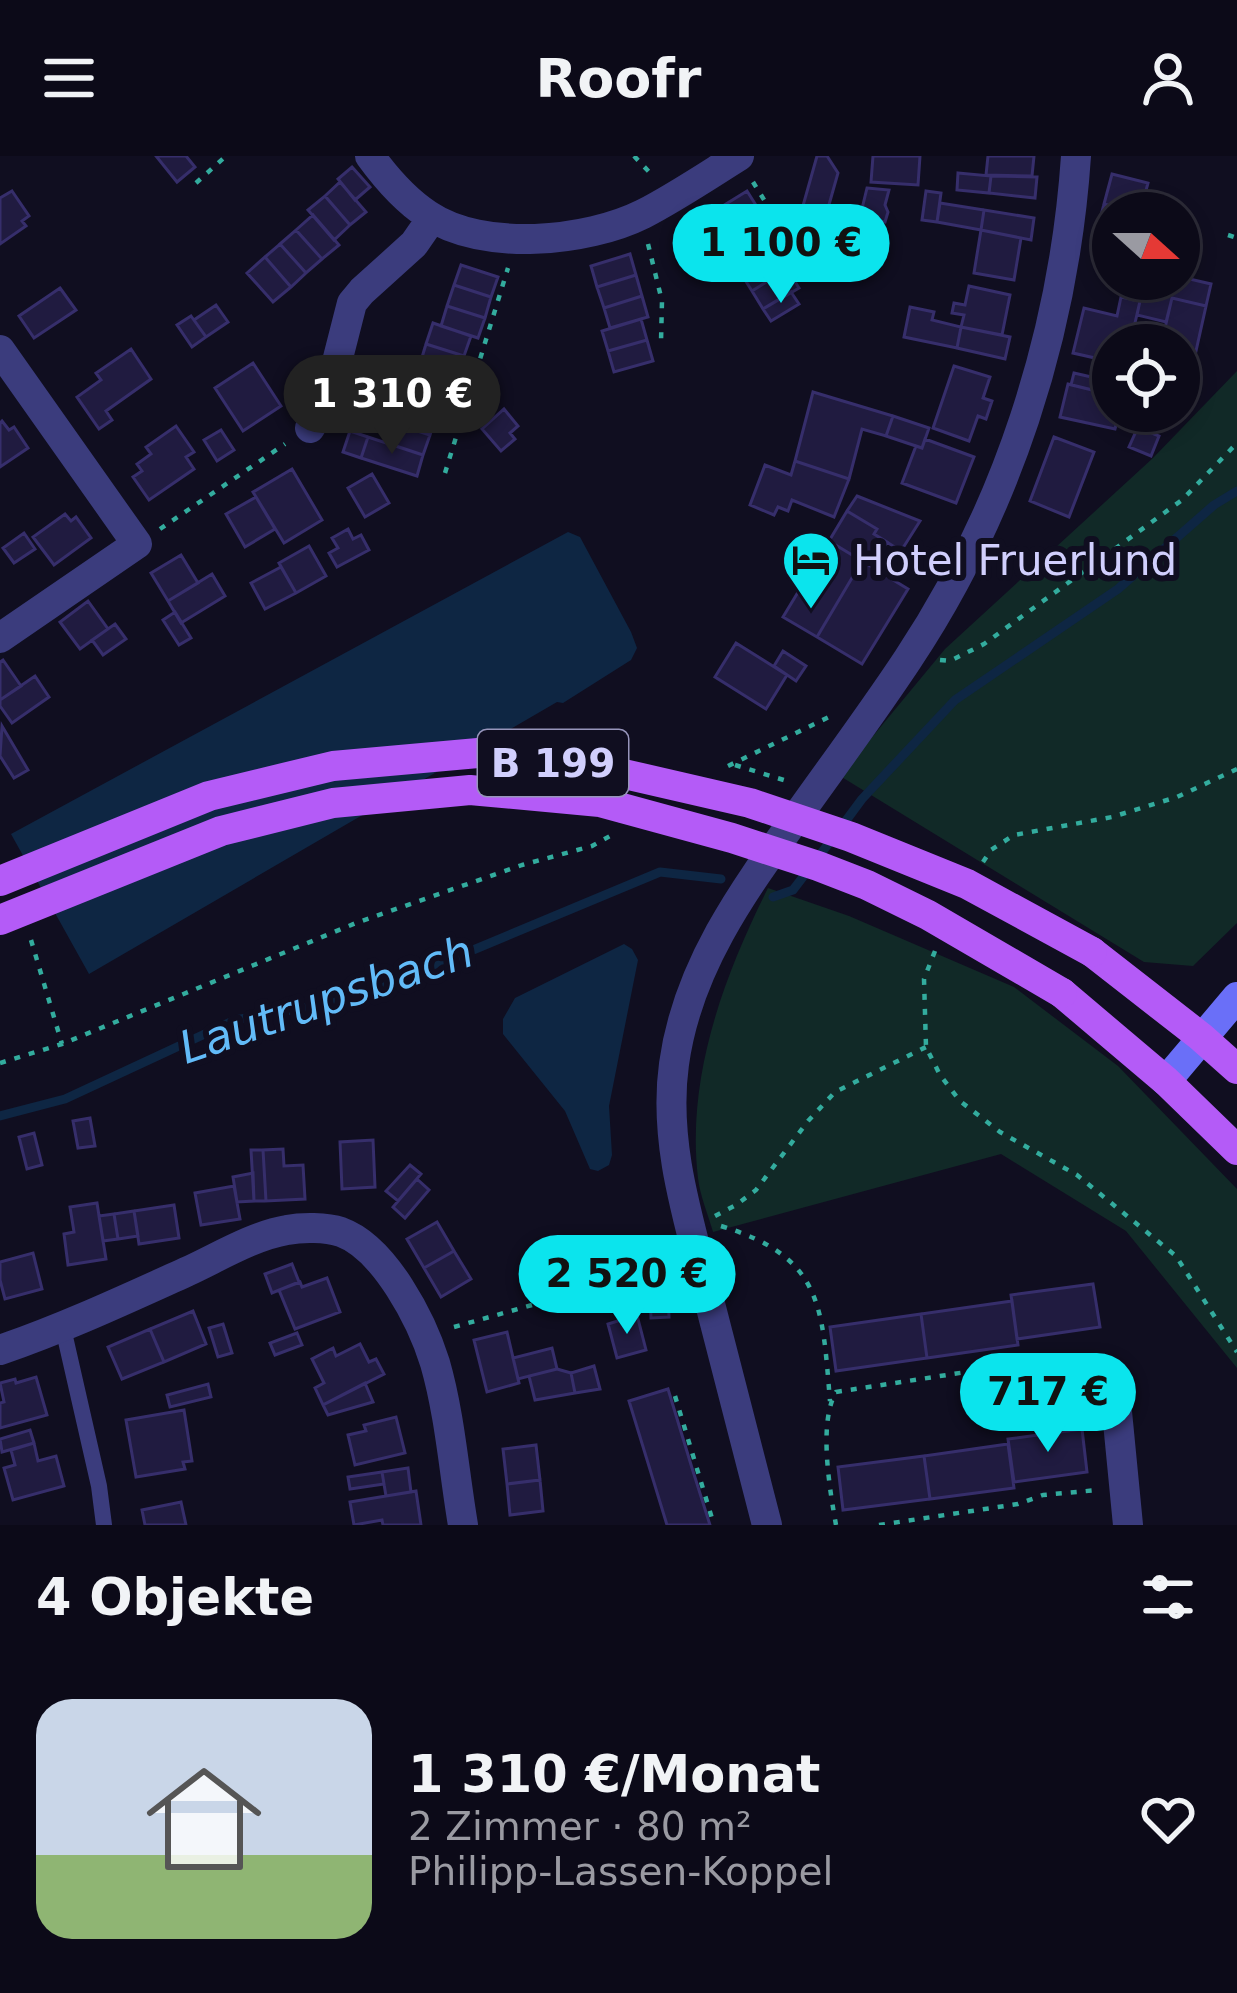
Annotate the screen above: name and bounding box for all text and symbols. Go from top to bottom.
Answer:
icon: menu [36,45,102,111]
icon: person [1135,45,1201,111]
text: Roofr [536,47,701,110]
north arrow [1092,192,1200,300]
map controls [1092,192,1200,432]
pin: 1 100 € [670,204,892,306]
text: 1 100 € [700,220,862,265]
button: locate [1092,324,1200,432]
pin: 1 310 € [281,355,503,457]
text: 1 310 € [311,371,473,416]
hotel icon: Hotel Fruerlund [780,529,842,611]
place label: Hotel Fruerlund [853,536,1177,585]
road number: B 199 [478,730,628,796]
water label: Lautrupsbach [172,924,480,1075]
pin: 2 520 € [516,1235,738,1337]
text: 2 520 € [546,1251,708,1296]
pin: 717 € [964,1353,1132,1455]
text: 717 € [987,1369,1109,1414]
icon: filters [1135,1564,1201,1630]
text: 4 Objekte [36,1568,314,1627]
text: 1 310 €/Monat [408,1745,820,1804]
icon: home [132,1747,276,1891]
icon: heart [1135,1786,1201,1852]
text: 2 Zimmer · 80 m² [408,1804,752,1849]
text: Philipp-Lassen-Koppel [408,1849,833,1894]

